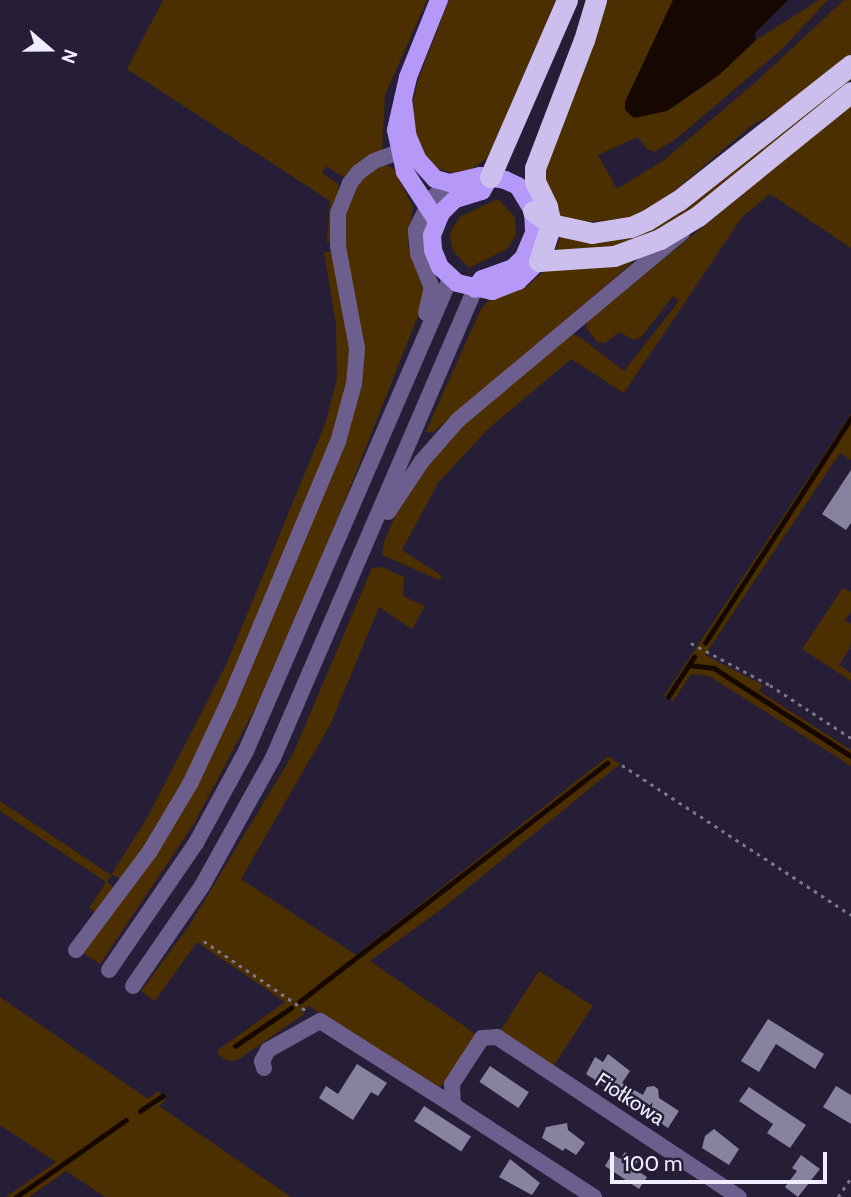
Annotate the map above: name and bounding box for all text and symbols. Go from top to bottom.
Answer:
north arrow [14,14,84,84]
text: N [56,46,82,67]
street label: Fiołkowa [591,1067,669,1131]
scale bar [613,1138,830,1182]
text: 100 m [623,1151,682,1176]

